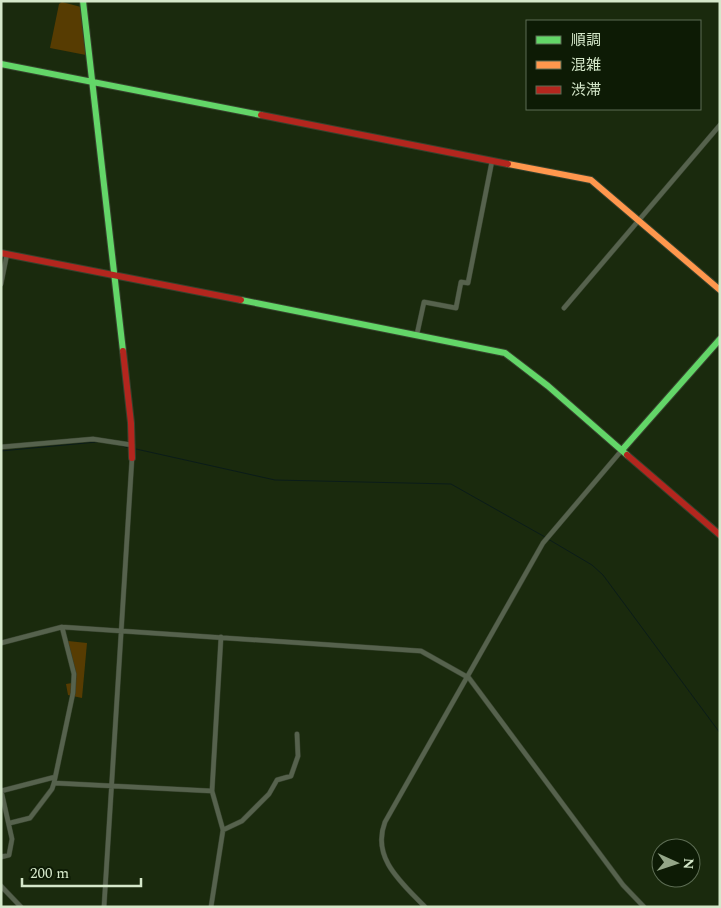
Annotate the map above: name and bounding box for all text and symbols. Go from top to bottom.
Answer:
legend [526,20,701,110]
text: 順調 [571,29,601,52]
text: 混雑 [571,54,601,77]
text: 渋滞 [571,79,601,102]
north arrow [651,838,701,888]
scale bar [22,856,141,888]
text: N [678,857,699,870]
text: 200 m [30,862,69,885]

